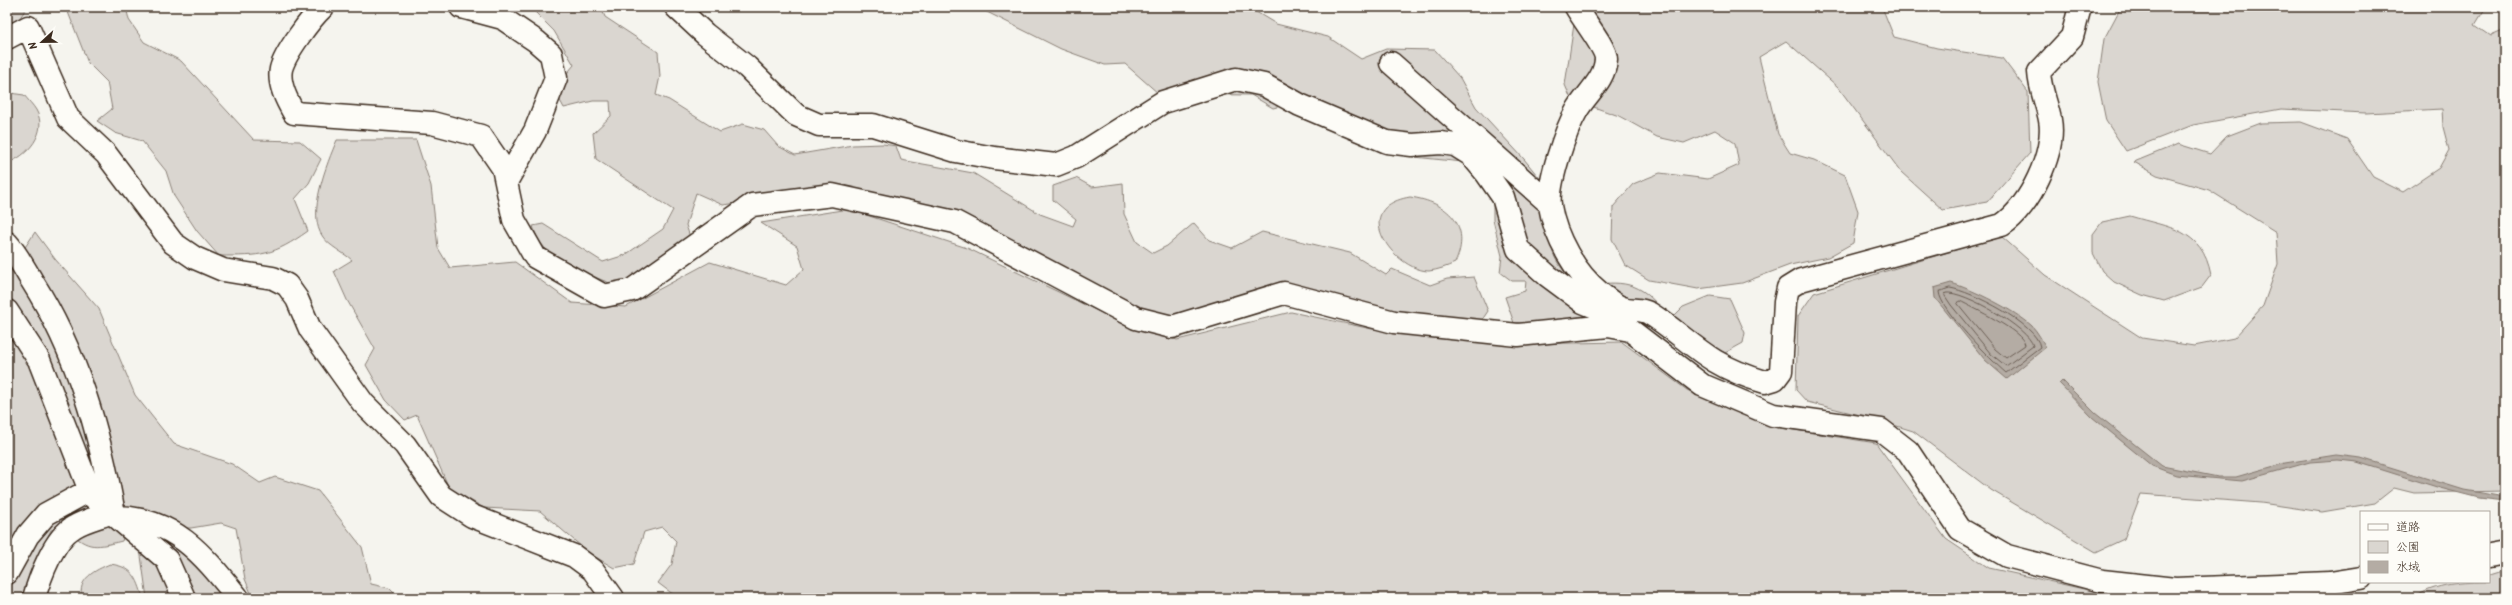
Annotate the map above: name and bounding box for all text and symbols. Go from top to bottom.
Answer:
north arrow [22,22,62,62]
text: N [24,39,43,52]
legend [2360,511,2490,583]
text: 道路 [2396,518,2420,537]
text: 公園 [2396,538,2420,557]
text: 水域 [2396,558,2420,577]

